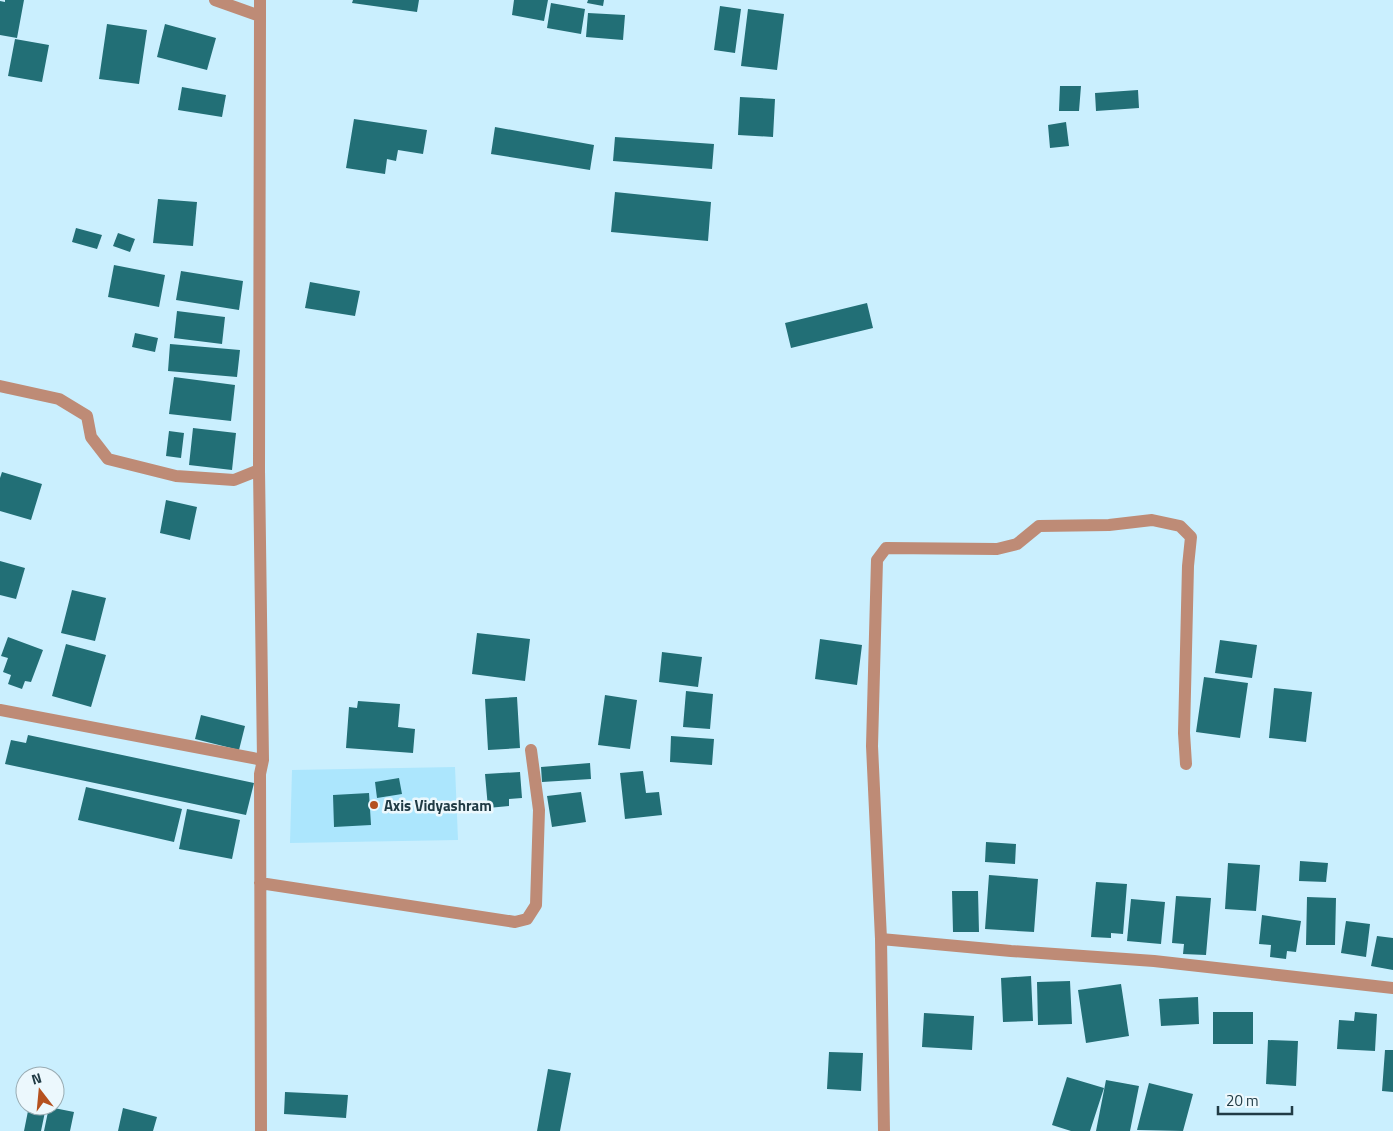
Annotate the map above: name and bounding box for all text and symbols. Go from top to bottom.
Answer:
place label: Axis Vidyashram [384,794,492,817]
marker: Axis Vidyashram [368,799,380,811]
north arrow [15,1066,65,1116]
text: N [29,1067,44,1089]
scale bar [1218,1084,1292,1116]
text: 20 m [1226,1089,1259,1112]

